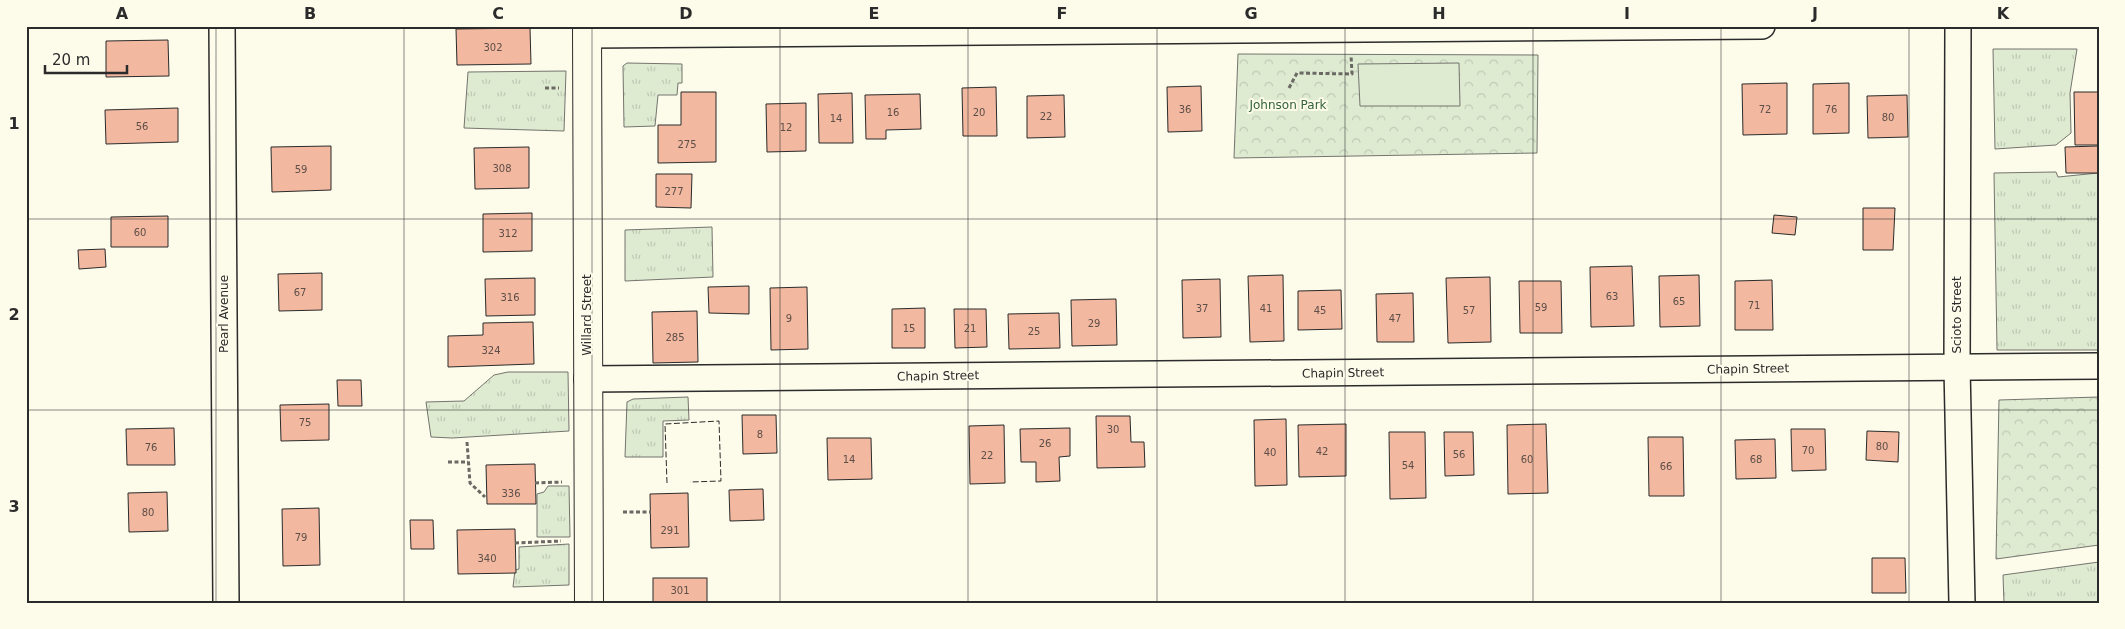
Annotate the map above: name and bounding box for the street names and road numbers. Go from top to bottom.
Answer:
street label: Willard Street [580,274,594,356]
street label: Pearl Avenue [217,275,231,353]
street label: Scioto Street [1950,276,1964,354]
street label: Chapin Street [1707,361,1789,377]
street label: Chapin Street [1302,365,1384,381]
street label: Chapin Street [897,368,979,384]

